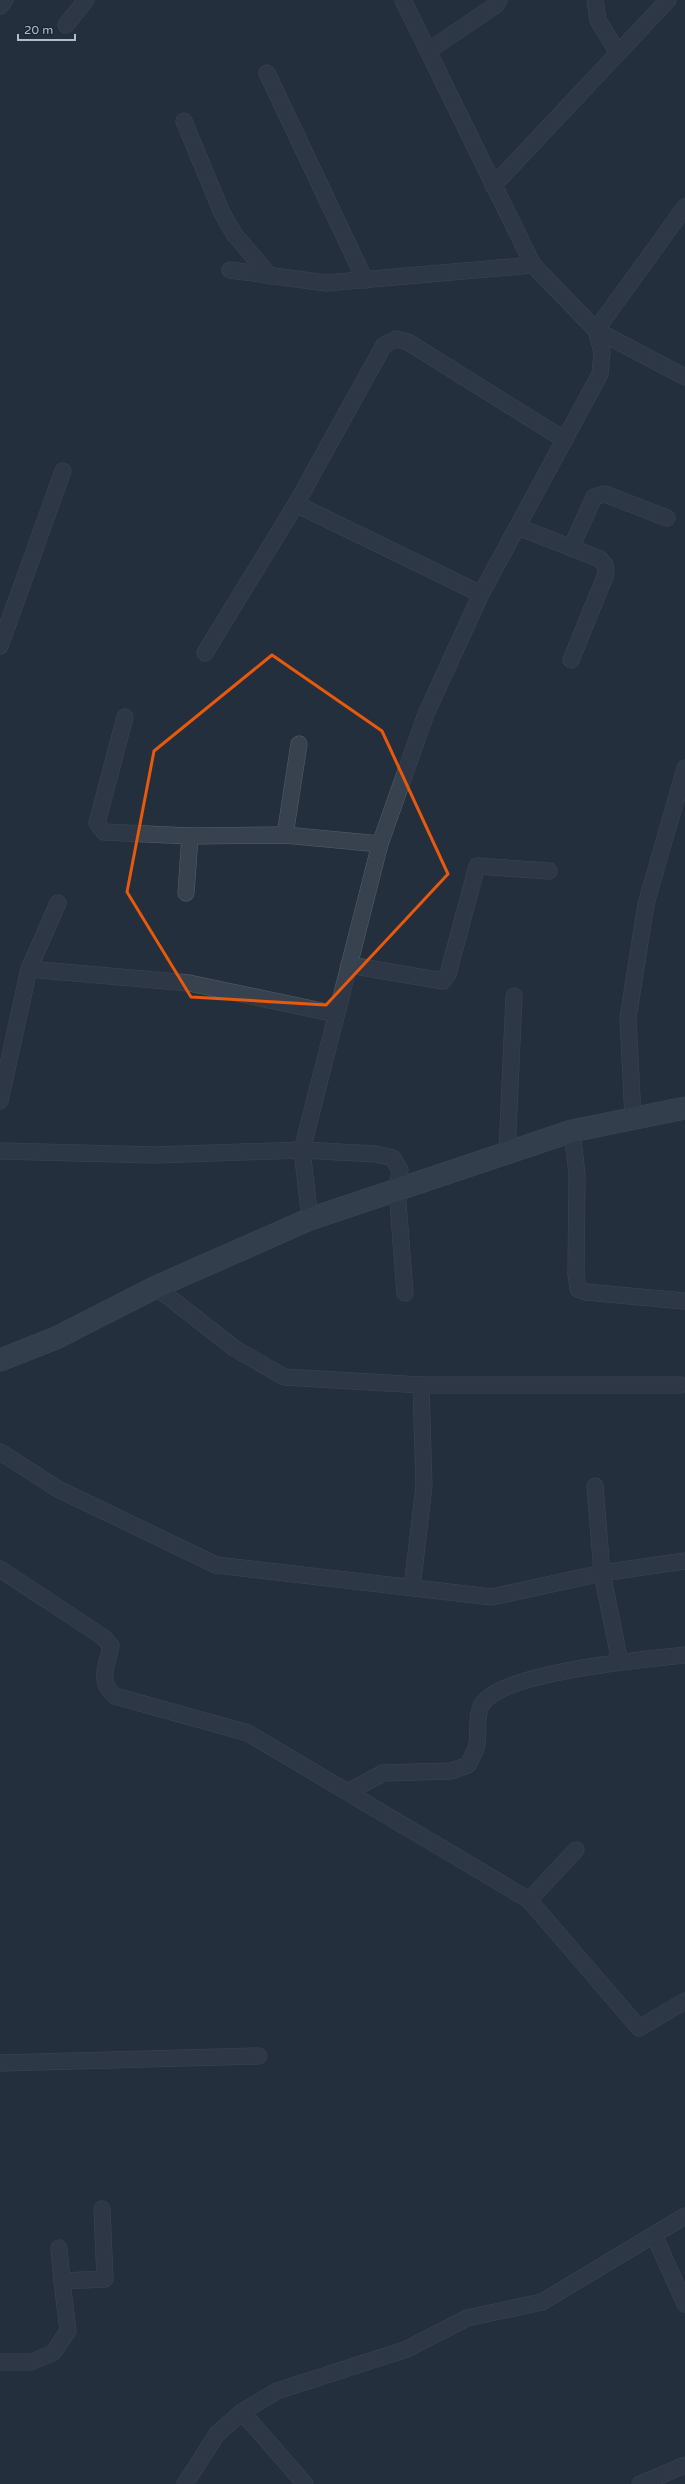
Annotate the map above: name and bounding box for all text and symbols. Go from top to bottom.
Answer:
scale bar [18,16,75,42]
text: 20 m [24,23,53,37]

